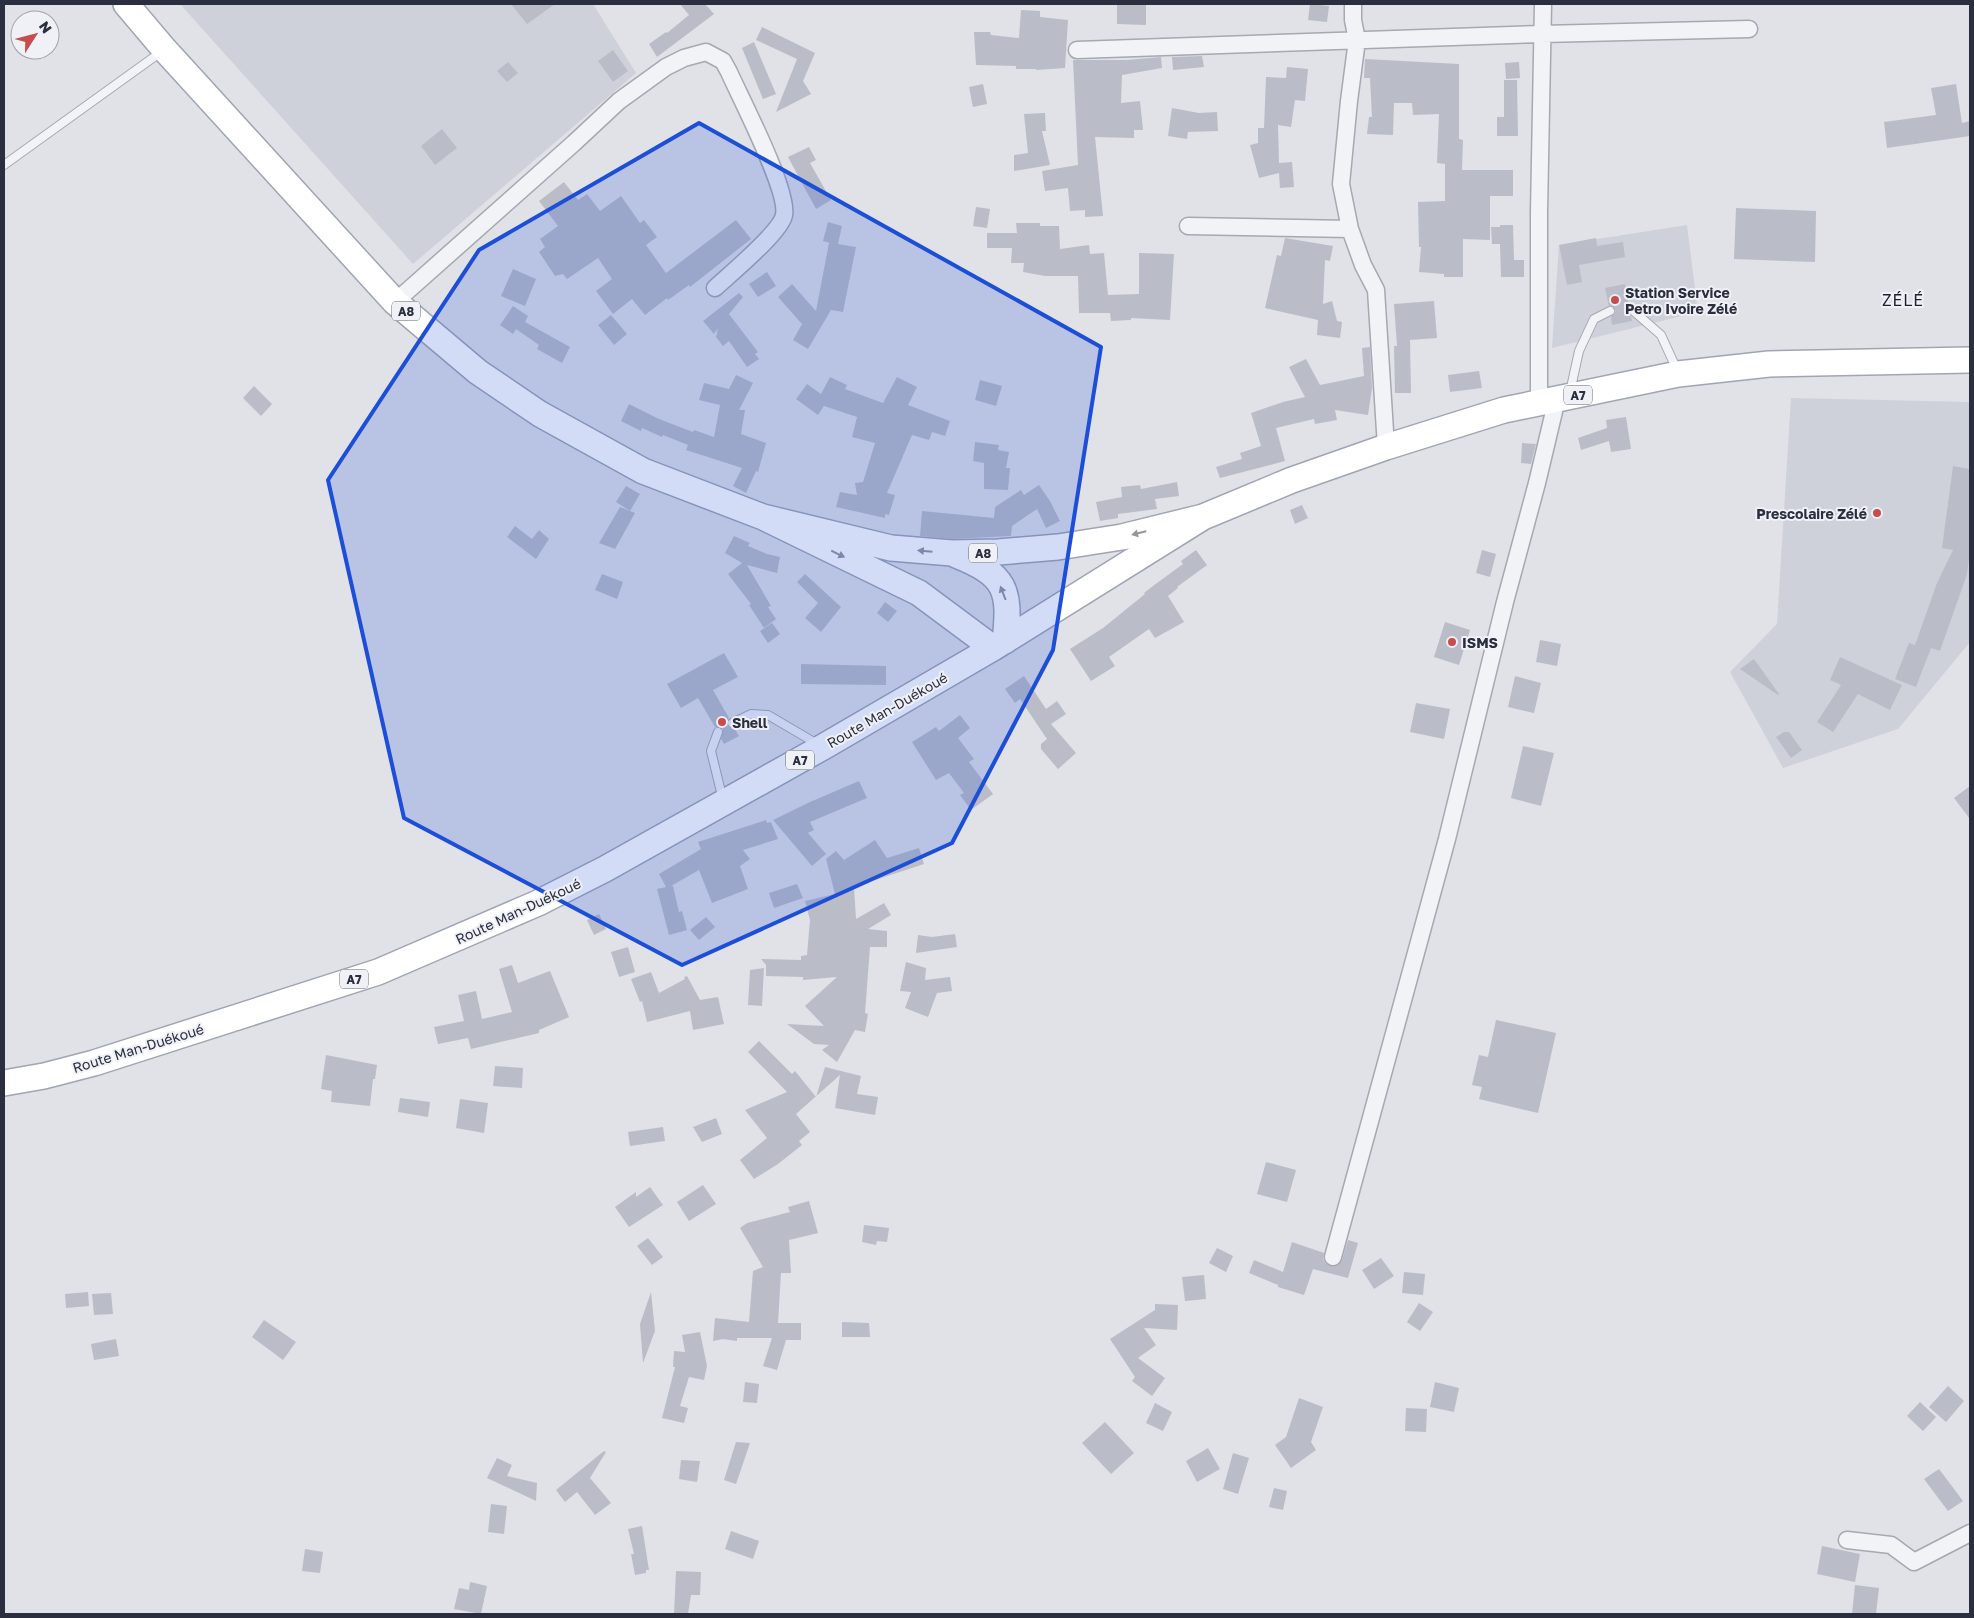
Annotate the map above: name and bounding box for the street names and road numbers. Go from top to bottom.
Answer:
road number: A8 [392,302,420,321]
road number: A7 [1564,386,1592,404]
road number: A8 [969,544,997,562]
street label: Route Man-Duékoué [824,669,950,751]
road number: A7 [786,750,814,770]
street label: Route Man-Duékoué [453,874,583,948]
road number: A7 [340,970,368,989]
street label: Route Man-Duékoué [70,1020,206,1076]

